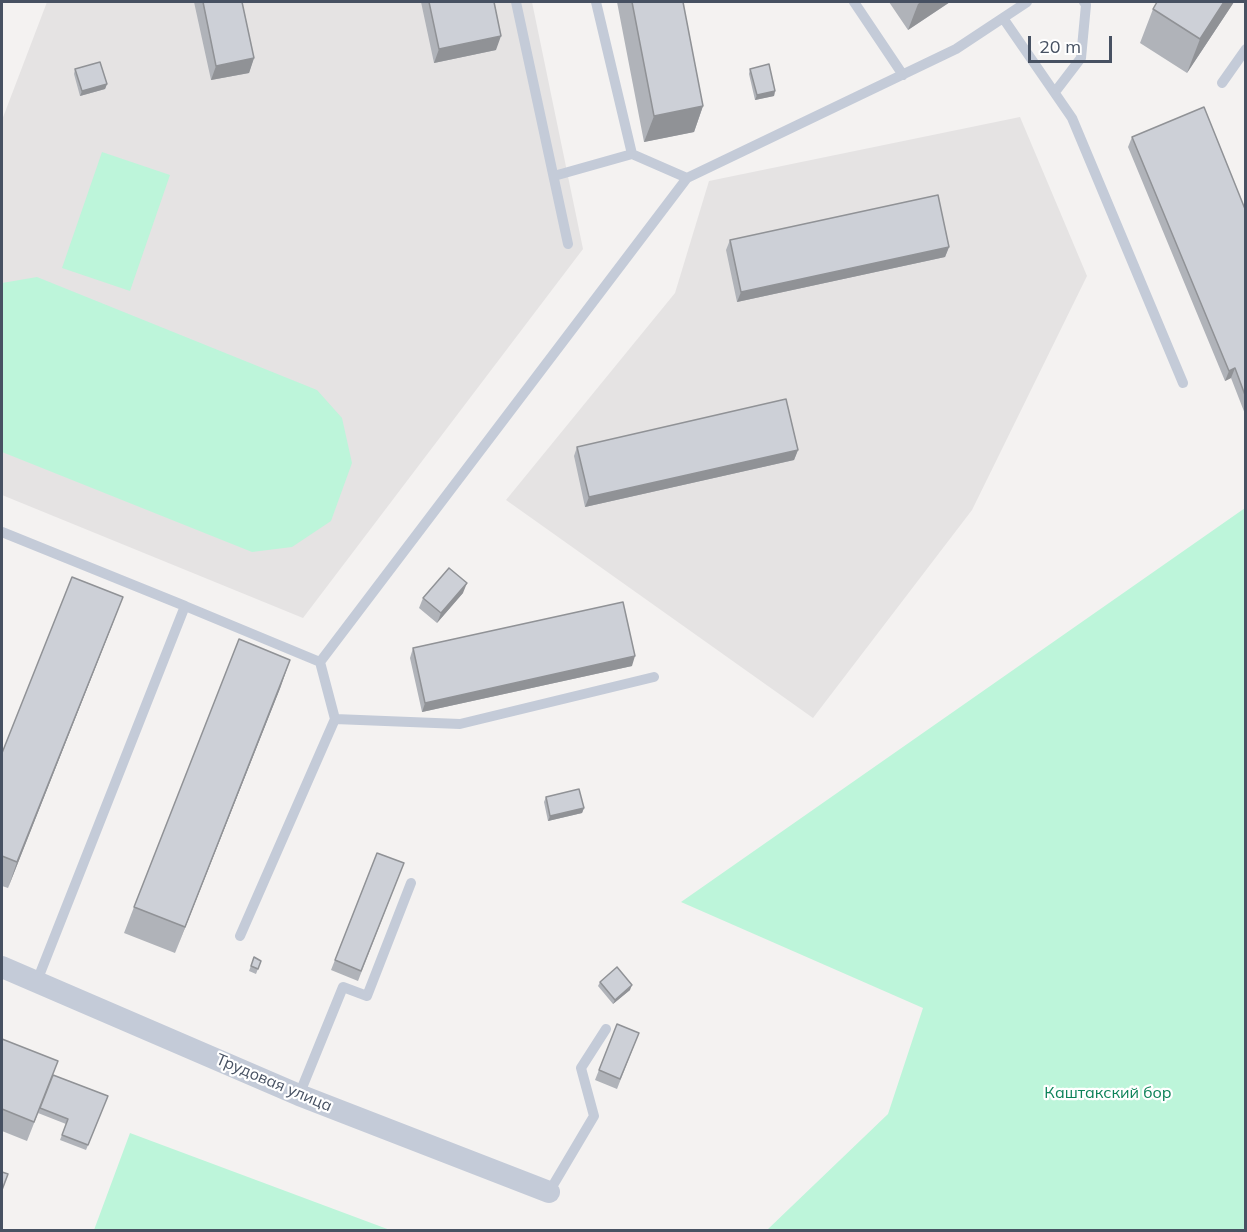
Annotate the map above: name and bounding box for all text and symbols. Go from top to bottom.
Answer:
scale bar [1031,24,1115,62]
text: 20 m [1039,35,1081,58]
street label: Трудовая улица [213,1050,335,1116]
park label: Каштакский бор [1044,1083,1172,1103]

